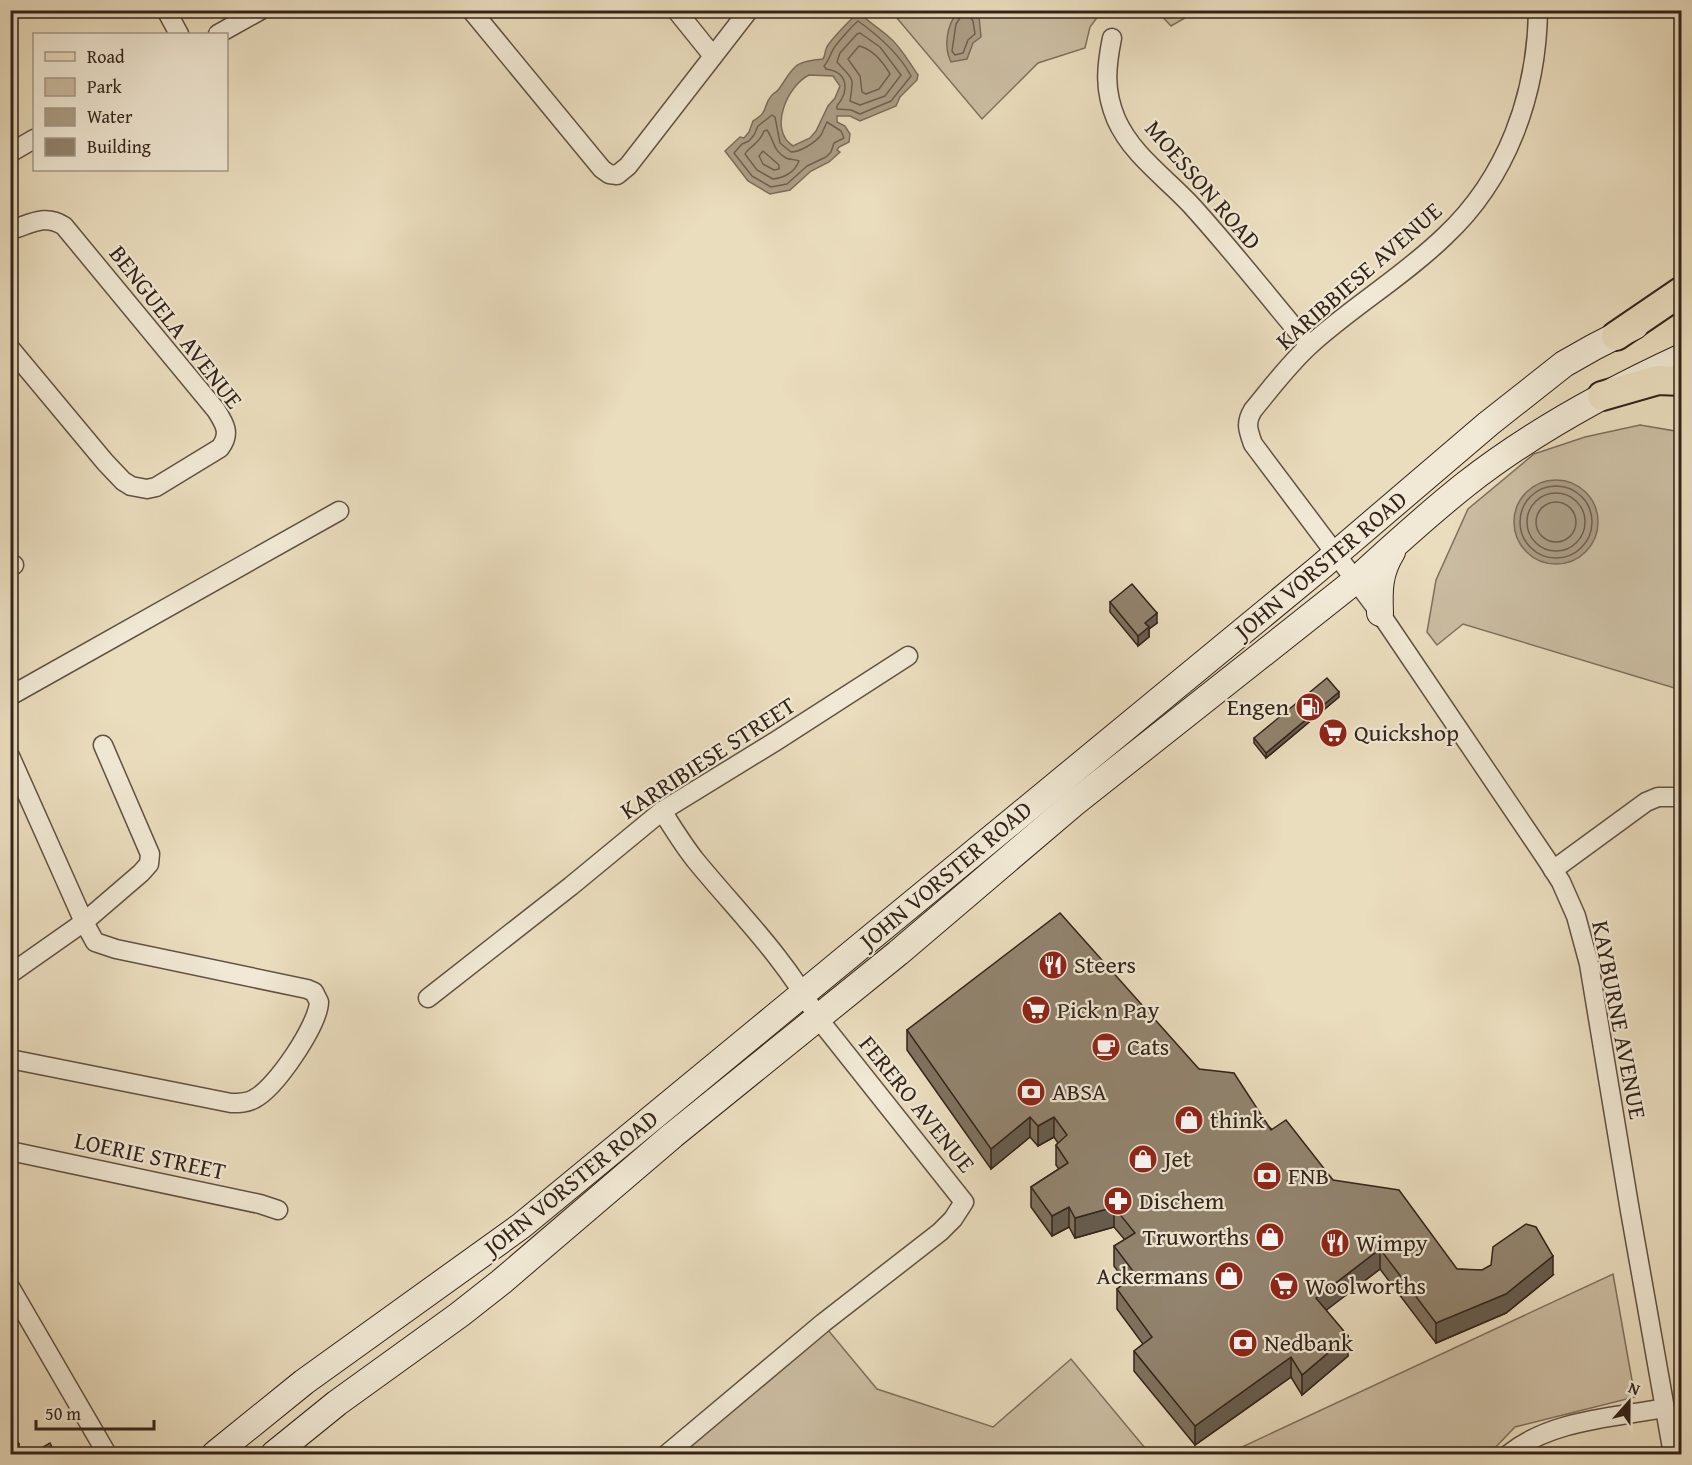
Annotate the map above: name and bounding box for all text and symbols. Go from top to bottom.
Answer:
legend [33,33,228,171]
text: Road [87,43,125,70]
text: Park [87,73,123,100]
text: Water [87,103,133,130]
street label: MOESSON ROAD [1137,112,1270,257]
text: Building [87,133,151,160]
street label: KARIBBIESE AVENUE [1268,194,1449,358]
street label: BENGUELA AVENUE [101,237,252,416]
street label: JOHN VORSTER ROAD [1225,482,1414,649]
street label: KARRIBIESE STREET [613,688,802,827]
place label: Engen [1227,689,1290,724]
fuel station icon: Engen [1294,691,1326,723]
place label: Quickshop [1354,715,1459,750]
supermarket icon: Quickshop [1317,717,1349,749]
street label: JOHN VORSTER ROAD [850,792,1039,959]
street label: KAYBURNE AVENUE [1583,918,1656,1122]
place label: Steers [1074,947,1136,982]
restaurant icon: Steers [1037,949,1069,981]
place label: Pick n Pay [1057,992,1159,1027]
supermarket icon: Pick n Pay [1020,994,1052,1026]
street label: FERERO AVENUE [851,1028,984,1180]
place label: Cats [1127,1029,1169,1064]
cafe icon: Cats [1090,1031,1122,1063]
place label: ABSA [1052,1074,1107,1109]
bank icon: ABSA [1015,1076,1047,1108]
street label: JOHN VORSTER ROAD [474,1101,665,1266]
place label: think [1210,1102,1265,1137]
shop icon: think [1173,1104,1205,1136]
street label: LOERIE STREET [71,1122,229,1189]
place label: Jet [1161,1141,1192,1176]
shop icon: Jet [1127,1143,1159,1175]
place label: FNB [1288,1158,1329,1193]
bank icon: FNB [1251,1160,1283,1192]
place label: Dischem [1139,1183,1225,1218]
pharmacy icon: Dischem [1102,1185,1134,1217]
place label: Truworths [1142,1219,1249,1254]
shop icon: Truworths [1254,1221,1286,1253]
place label: Wimpy [1356,1225,1428,1260]
restaurant icon: Wimpy [1319,1227,1351,1259]
place label: Ackermans [1096,1258,1208,1293]
shop icon: Ackermans [1213,1260,1245,1292]
place label: Woolworths [1305,1268,1426,1303]
supermarket icon: Woolworths [1268,1270,1300,1302]
place label: Nedbank [1264,1325,1354,1360]
bank icon: Nedbank [1227,1327,1259,1359]
north arrow [1599,1372,1659,1432]
text: N [1625,1375,1644,1401]
scale bar [36,1393,154,1431]
text: 50 m [45,1400,81,1427]

